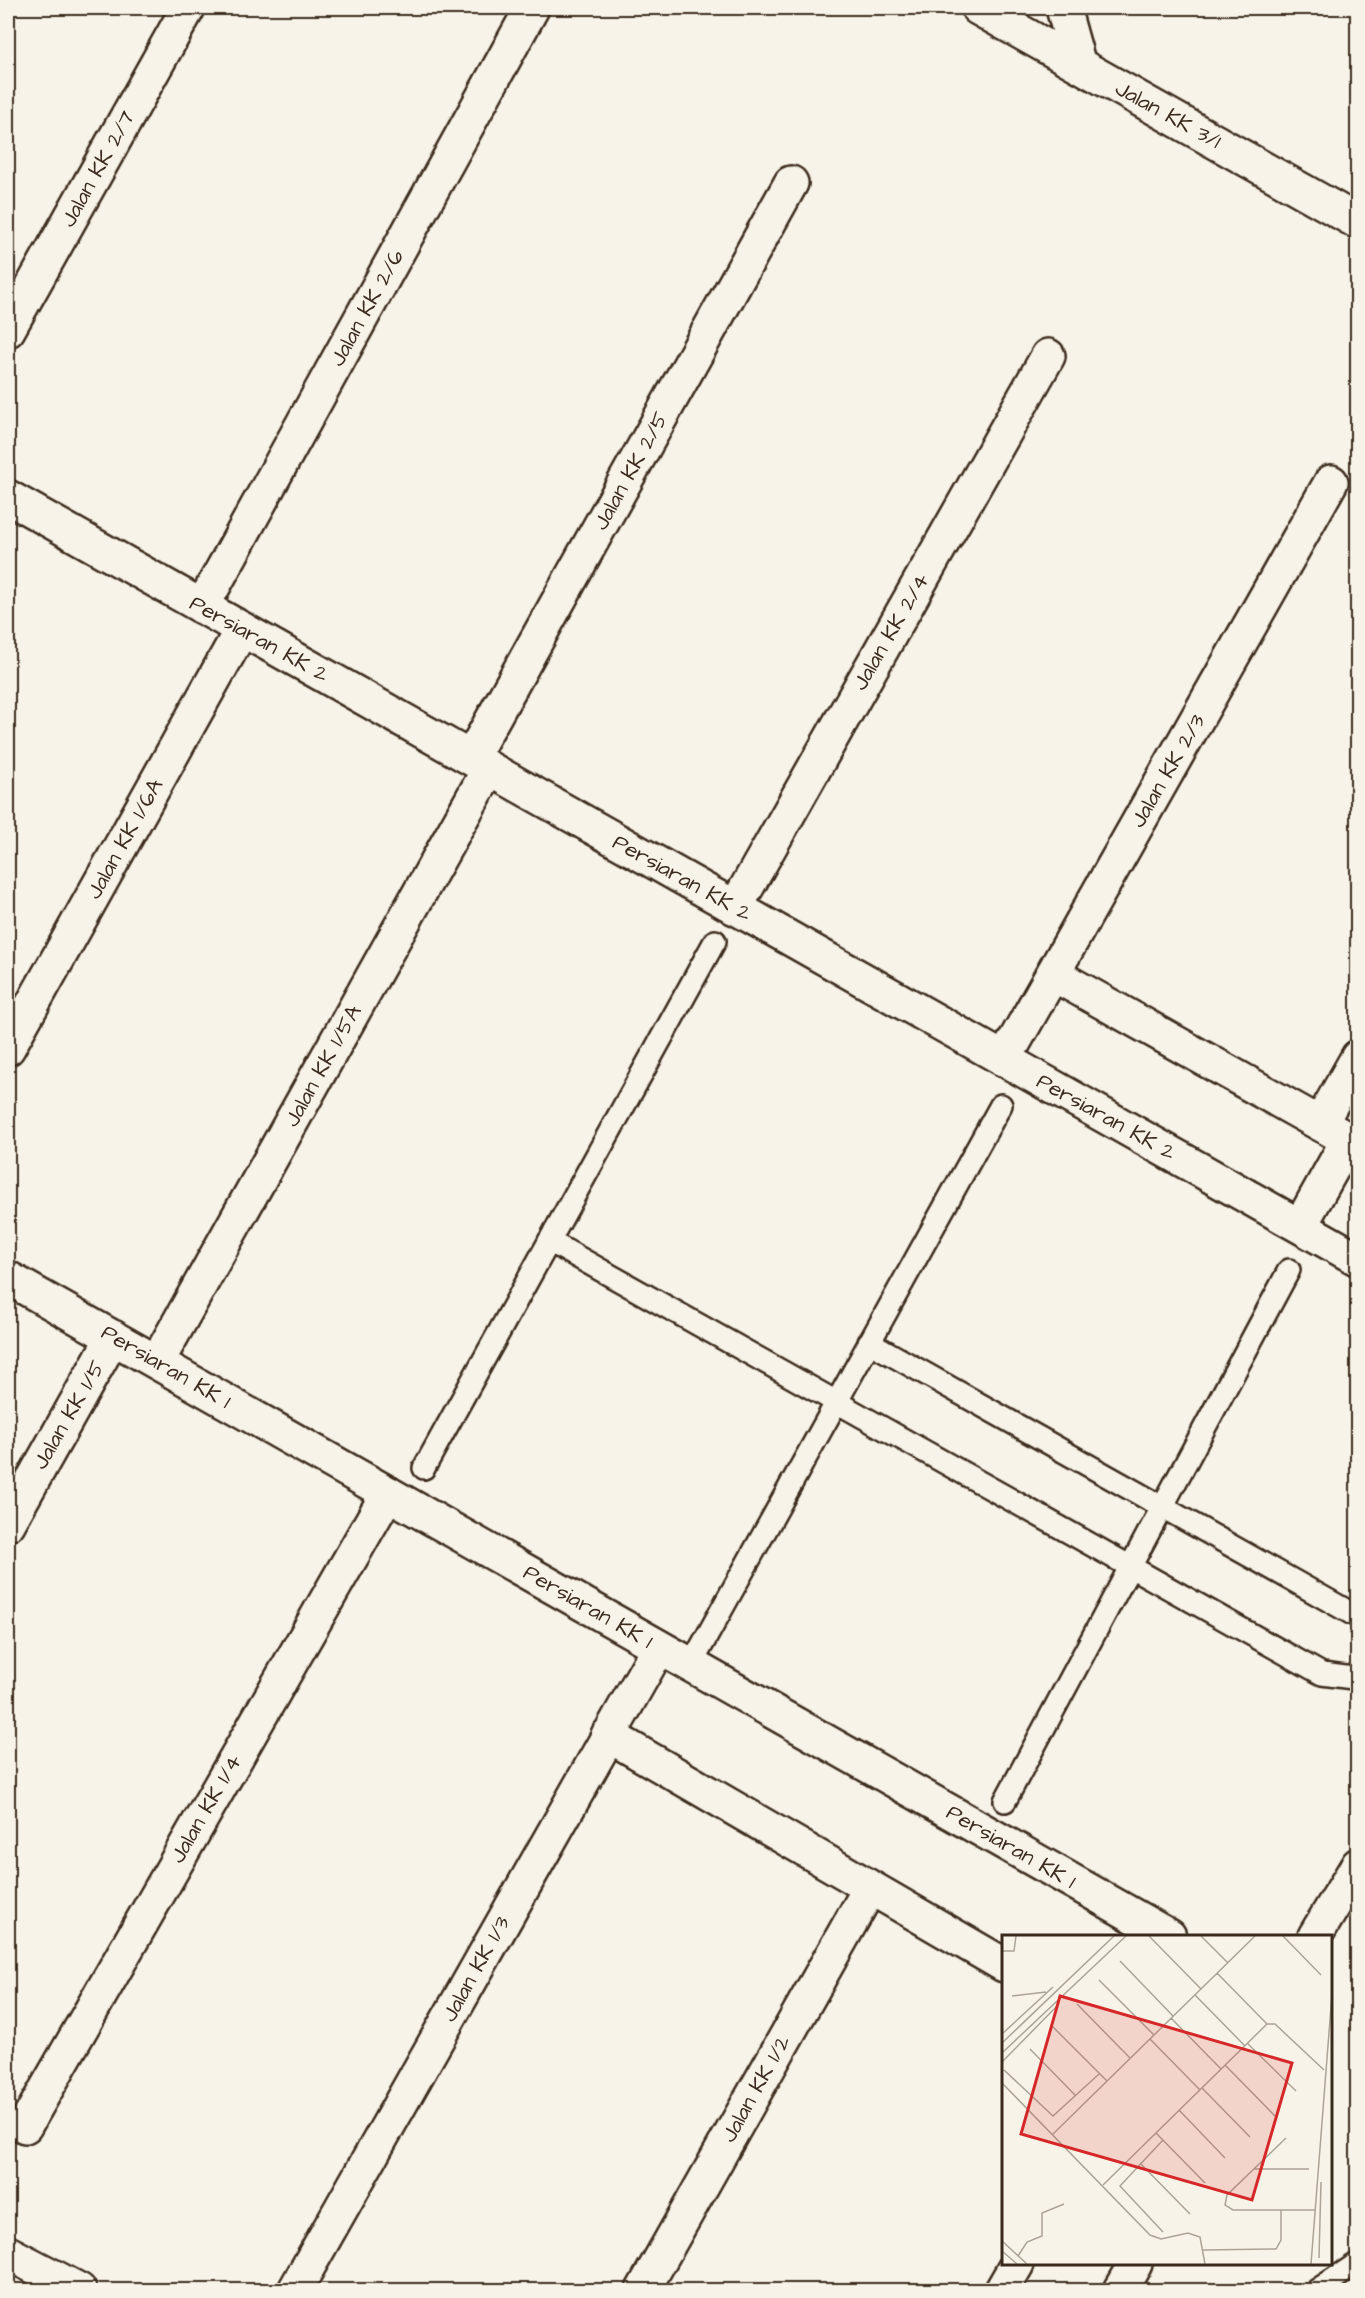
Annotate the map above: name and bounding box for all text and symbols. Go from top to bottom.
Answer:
street label: Jalan KK 3/1 [1109,73,1227,157]
street label: Jalan KK 2/7 [53,105,143,233]
street label: Jalan KK 2/6 [322,244,412,372]
street label: Jalan KK 2/5 [586,406,676,536]
street label: Jalan KK 2/4 [845,568,937,696]
street label: Persiaran KK 2 [184,588,335,690]
street label: Jalan KK 2/3 [1123,708,1213,834]
street label: Jalan KK 1/6A [79,773,171,905]
street label: Persiaran KK 2 [607,827,758,929]
street label: Jalan KK 1/5A [277,999,369,1133]
street label: Persiaran KK 2 [1031,1066,1182,1168]
street label: Persiaran KK 1 [95,1317,237,1417]
street label: Jalan KK 1/5 [25,1354,113,1475]
street label: Persiaran KK 1 [517,1557,659,1657]
street label: Jalan KK 1/4 [162,1749,250,1869]
street label: Persiaran KK 1 [940,1797,1082,1897]
street label: Jalan KK 1/3 [434,1910,518,2028]
inset map [1002,1935,1332,2265]
street label: Jalan KK 1/2 [714,2029,798,2148]

